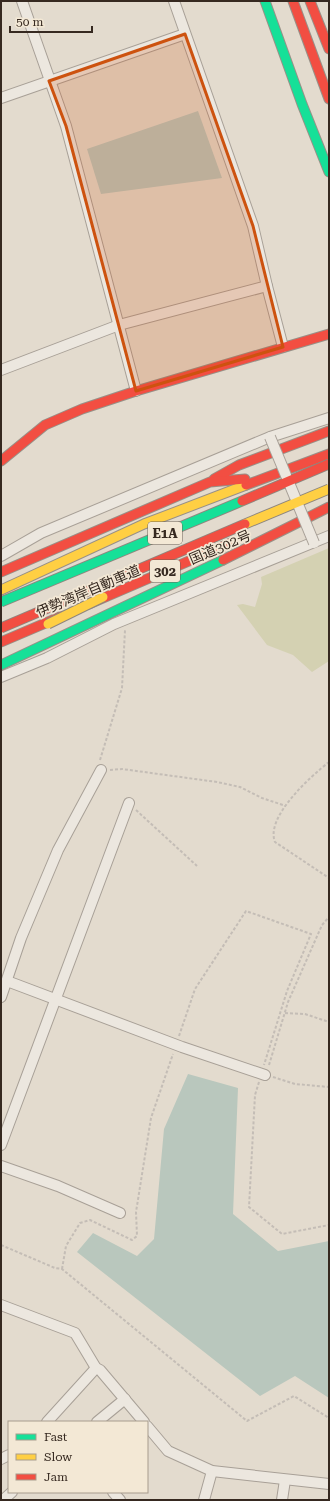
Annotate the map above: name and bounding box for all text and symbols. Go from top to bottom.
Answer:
scale bar [10,8,92,34]
text: 50 m [16,15,43,29]
road number: E1A [148,522,182,544]
street label: 国道302号 [187,527,253,567]
road number: 302 [150,560,180,582]
street label: 伊勢湾岸自動車道 [33,562,143,620]
legend [8,1421,148,1493]
text: Fast [44,1430,68,1444]
text: Slow [44,1450,72,1464]
text: Jam [44,1470,68,1484]

